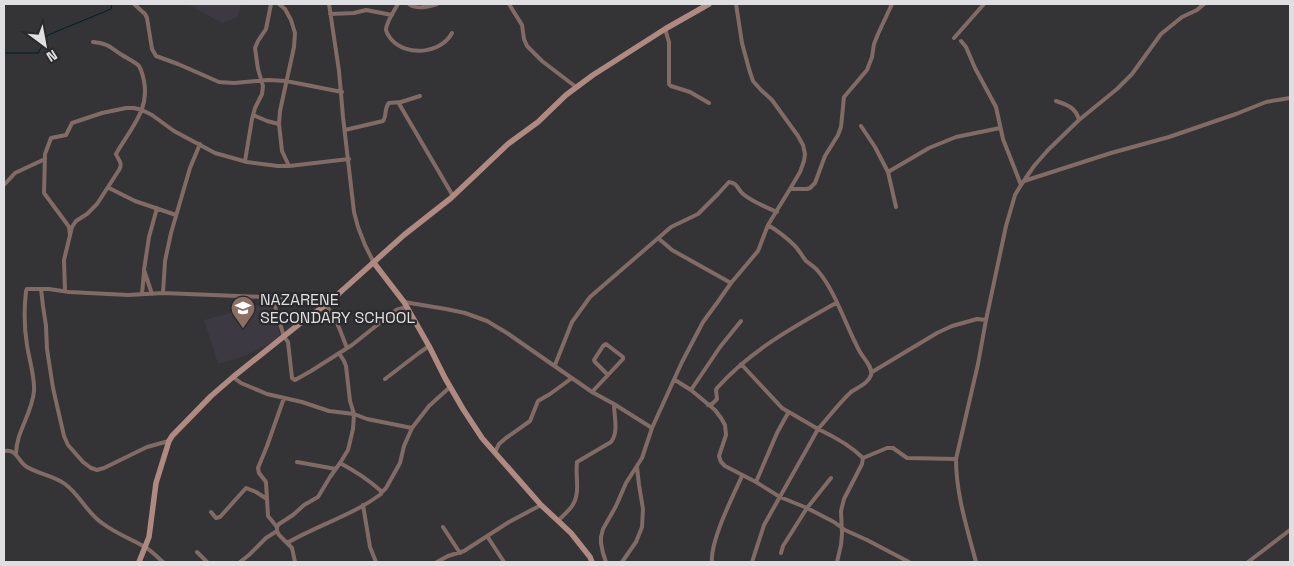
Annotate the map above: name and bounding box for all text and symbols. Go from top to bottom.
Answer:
north arrow [20,20,70,70]
text: N [43,46,61,66]
place label: NAZARENE SECONDARY SCHOOL [260,289,415,328]
school or university icon: NAZARENE SECONDARY SCHOOL [230,295,256,329]

